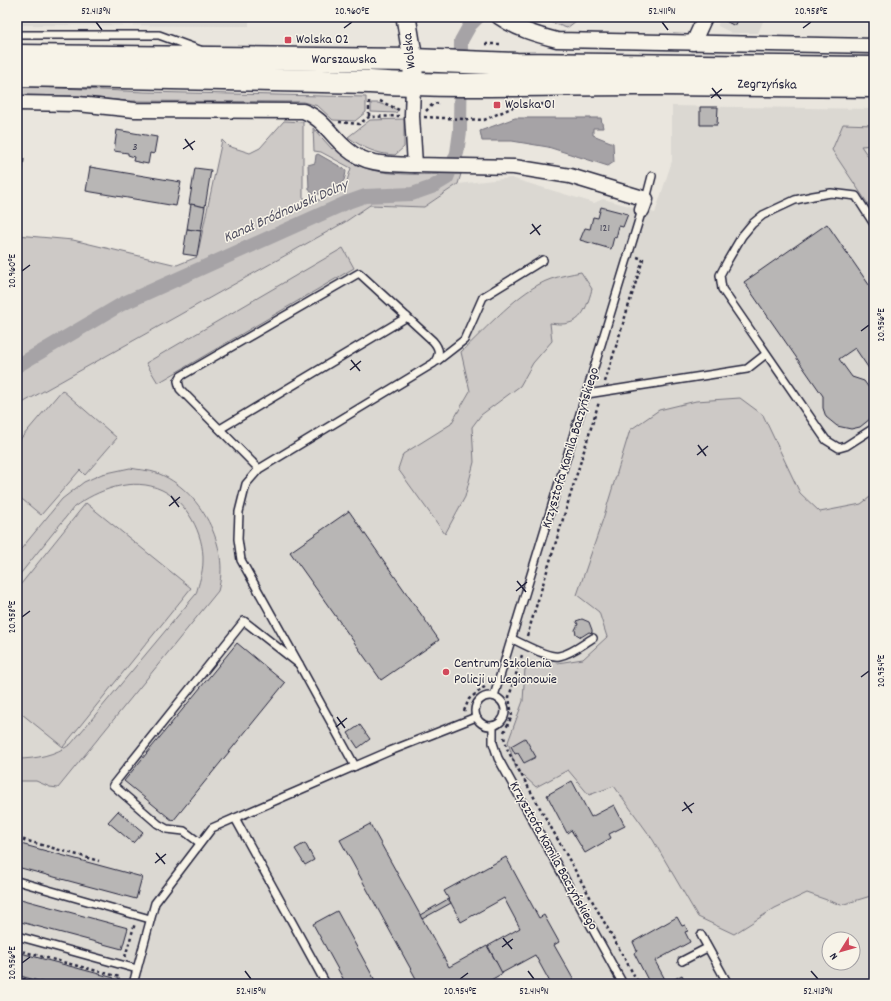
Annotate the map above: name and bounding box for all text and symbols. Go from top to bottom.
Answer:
text: 52.413°N [81,5,111,19]
text: 20.960°E [335,5,370,19]
text: 52.411°N [648,5,676,19]
text: 20.958°E [795,5,828,19]
place label: Wolska 02 [296,30,349,50]
street label: Wolska [398,32,422,70]
marker: Wolska 02 [283,35,293,45]
street label: Warszawska [312,50,377,70]
street label: Zegrzyńska [737,74,797,96]
place label: Wolska 01 [505,95,555,115]
marker: Wolska 01 [492,100,502,110]
house number: 3 [132,139,138,156]
water label: Kanał Bródnowski Dolny [220,174,354,249]
house number: 121 [600,220,610,237]
text: 20.960°E [6,253,20,288]
text: 20.956°E [875,308,889,342]
street label: Krzysztofa Kamila Baczyńskiego [537,365,605,531]
text: 20.958°E [6,600,20,633]
place label: Centrum Szkolenia Policji w Legionowie [454,654,557,690]
text: 20.954°E [875,654,889,687]
marker: Centrum Szkolenia Policji w Legionowie [441,667,451,677]
street label: Krzysztofa Kamila Baczyńskiego [504,778,602,934]
north arrow [821,931,861,971]
text: 20.956°E [6,946,20,980]
text: N [826,948,843,963]
text: 52.415°N [236,985,266,999]
text: 20.954°E [444,985,477,999]
text: 52.414°N [519,985,549,999]
text: 52.413°N [803,985,833,999]

